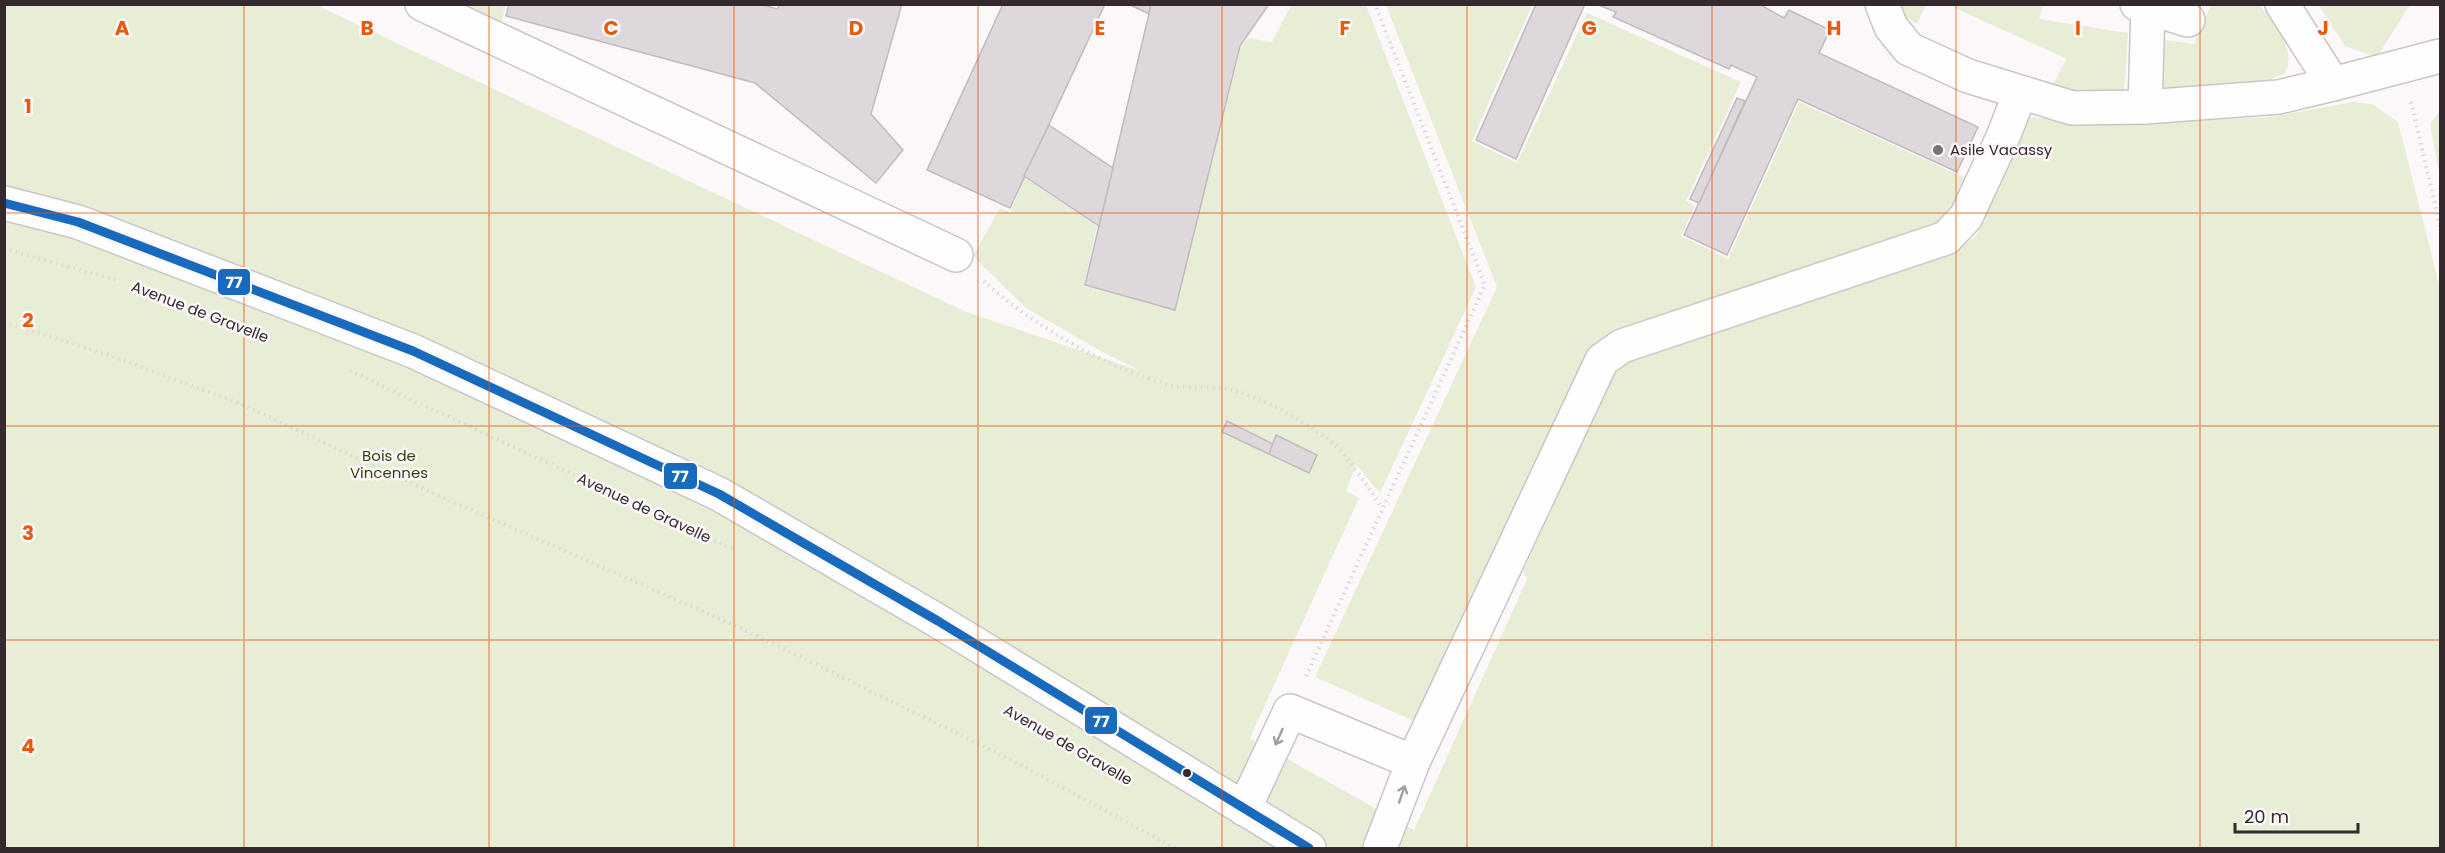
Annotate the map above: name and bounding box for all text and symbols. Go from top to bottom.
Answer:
text: A [115,14,130,42]
text: B [360,14,374,42]
text: C [603,14,619,42]
text: D [849,14,863,42]
text: E [1095,14,1105,42]
text: F [1340,14,1351,42]
text: G [1581,14,1597,42]
text: H [1827,14,1841,42]
text: I [2075,14,2081,42]
text: J [2317,14,2329,42]
text: 1 [24,92,32,120]
place label: Asile Vacassy [1950,139,2053,160]
marker: Asile Vacassy [1931,143,1945,157]
line badge: 77 [217,268,251,296]
text: 77 [225,271,243,294]
street label: Avenue de Gravelle [128,276,272,347]
text: 2 [22,306,34,334]
park label: Bois de Vincennes [350,445,428,483]
line badge: 77 [663,462,698,490]
text: 77 [671,465,689,488]
street label: Avenue de Gravelle [574,467,715,548]
text: 3 [22,519,34,547]
street label: Avenue de Gravelle [1000,699,1137,790]
line badge: 77 [1084,706,1118,735]
text: 77 [1092,710,1110,733]
one-way arrow [1273,727,1284,745]
text: 4 [21,732,35,760]
unlabelled marker [1181,767,1193,779]
one-way arrow [1397,785,1408,804]
scale bar [2235,796,2358,834]
text: 20 m [2244,804,2289,829]

